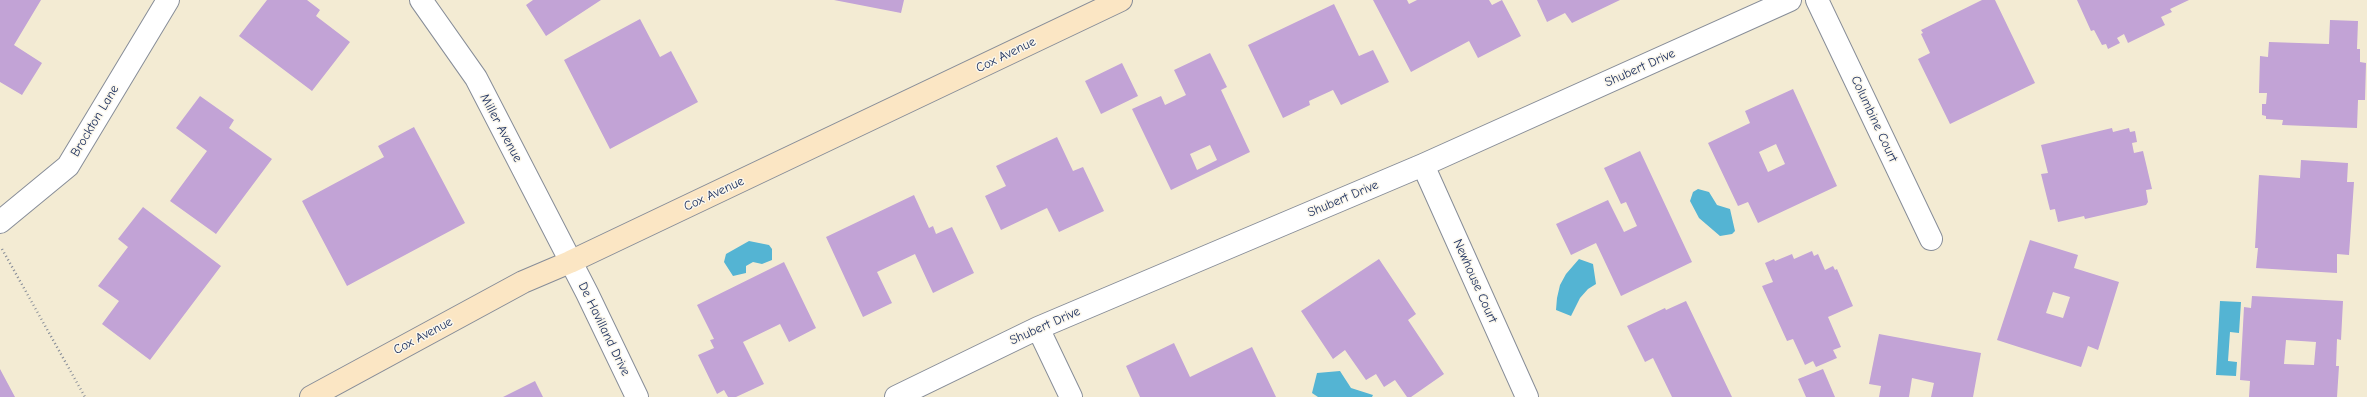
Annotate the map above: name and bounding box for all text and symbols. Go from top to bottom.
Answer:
street label: Cox Avenue [974,34,1038,76]
street label: Shubert Drive [1602,46,1678,90]
street label: Columbine Court [1847,73,1901,165]
street label: Brockton Lane [67,82,123,160]
street label: Miller Avenue [476,91,526,165]
street label: Cox Avenue [681,173,747,215]
street label: Shubert Drive [1305,177,1381,221]
street label: Newhouse Court [1450,237,1500,325]
street label: De Havilland Drive [575,280,633,378]
street label: Shubert Drive [1007,304,1083,348]
street label: Cox Avenue [391,314,455,358]

